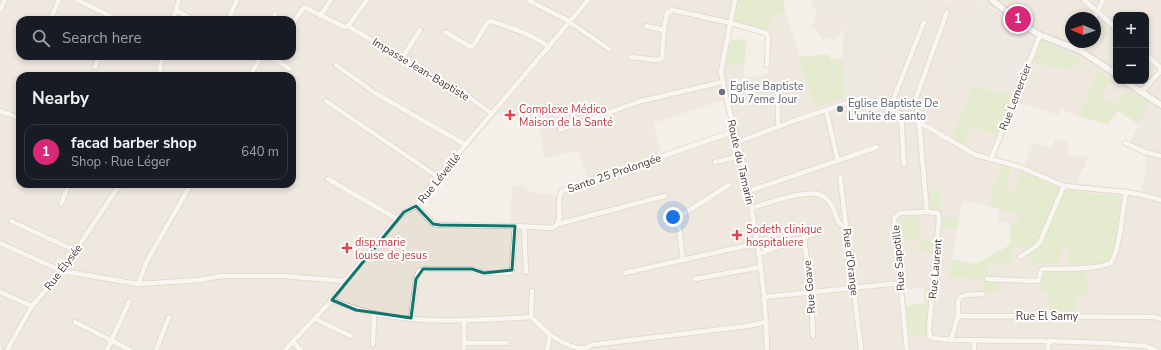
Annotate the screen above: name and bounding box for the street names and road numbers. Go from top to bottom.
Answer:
street label: Impasse Jean-Baptiste [369,34,472,104]
street label: Rue Lemercier [996,62,1035,133]
street label: Route du Tamarin [723,118,758,206]
street label: Rue Léveillé [415,150,464,206]
street label: Santo 25 Prolongée [565,150,663,197]
street label: Rue Sapotille [888,224,909,291]
street label: Rue d'Orange [839,228,862,297]
street label: Rue Laurent [925,238,946,300]
street label: Rue Élysée [40,240,86,293]
street label: Rue Goave [800,260,819,314]
street label: Rue El Samy [1016,309,1078,324]

